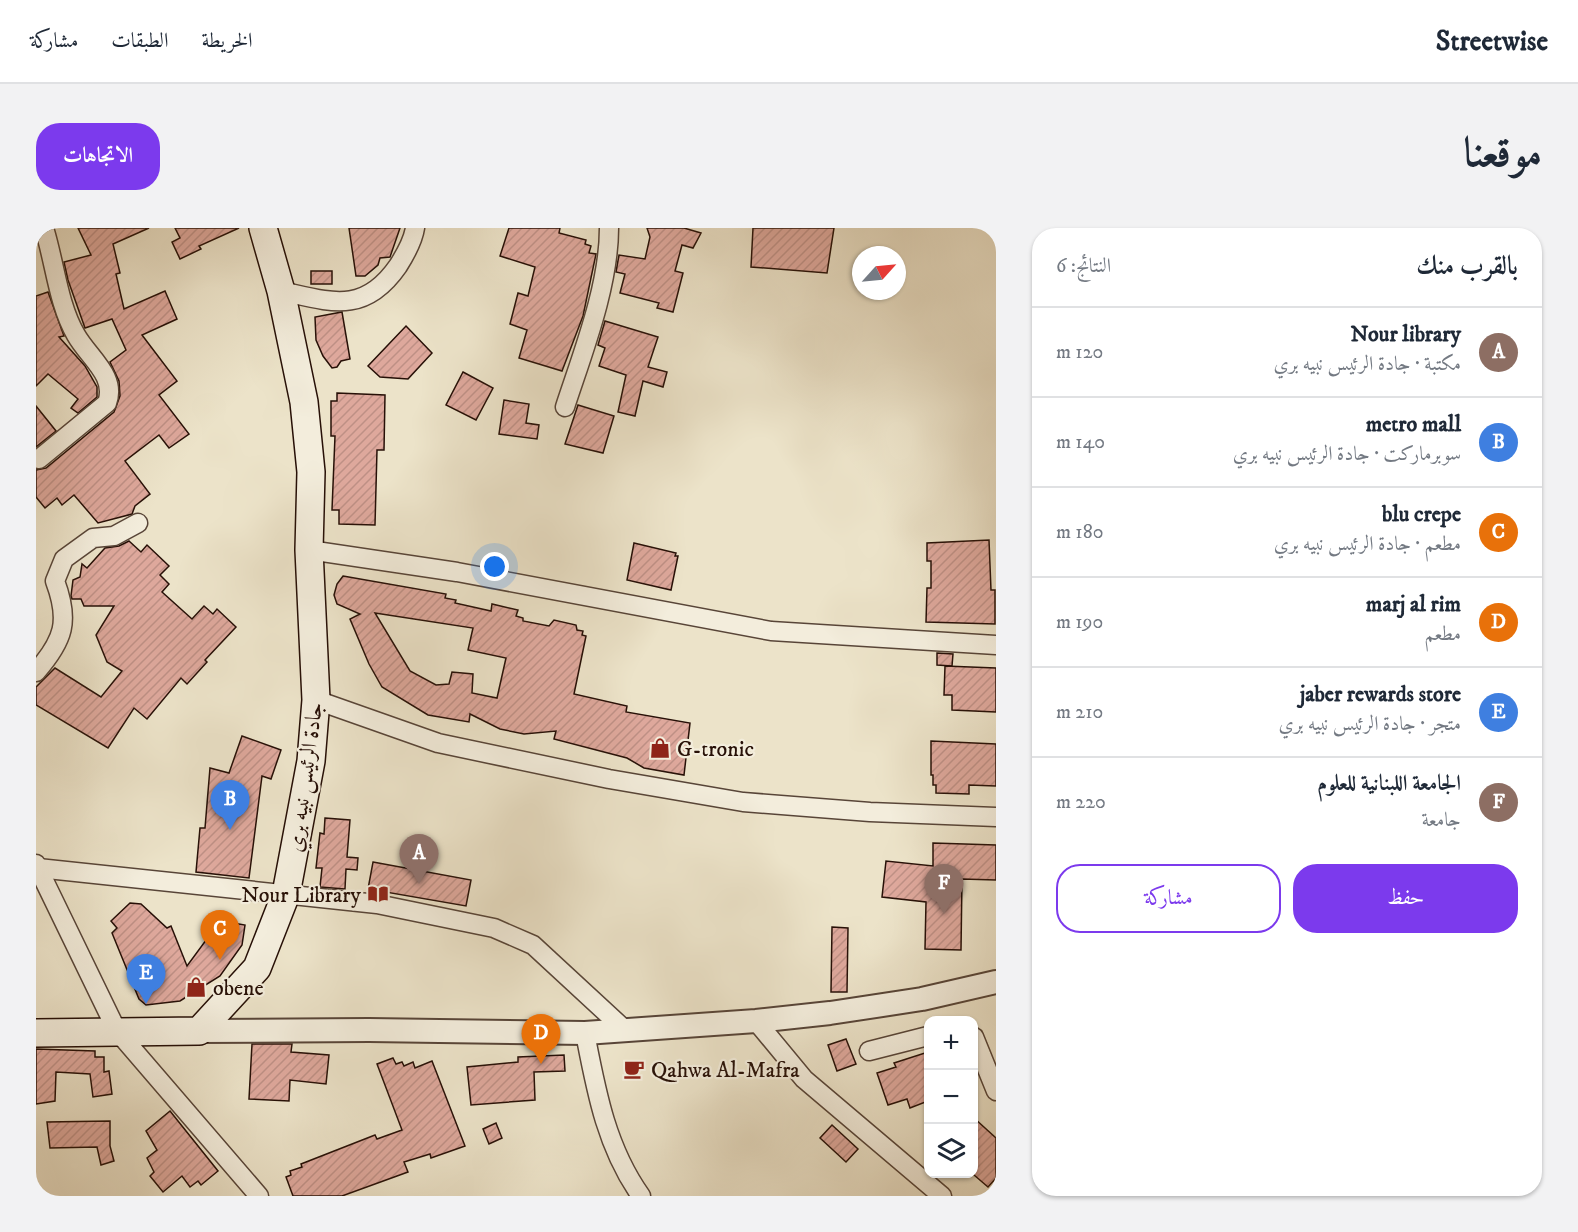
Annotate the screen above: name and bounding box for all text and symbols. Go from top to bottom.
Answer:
text: Streetwise [1436,24,1548,59]
text: مشاركة [30,28,78,54]
text: الطبقات [111,28,168,54]
text: الخريطة [201,28,253,54]
button: الاتجاهات [36,123,160,190]
text: موقعنا [1464,128,1542,180]
north arrow [852,246,906,300]
text: بالقرب منك [1416,250,1518,283]
text: النتائج: 6 [1056,254,1111,279]
text: Nour library [1351,321,1461,348]
text: 120 m [1056,340,1103,365]
text: A [1492,340,1505,365]
text: مكتبة · جادة الرئيس نبيه بري [1273,352,1461,377]
text: metro mall [1366,411,1461,438]
text: 140 m [1056,430,1105,455]
text: B [1492,430,1505,455]
text: سوبرماركت · جادة الرئيس نبيه بري [1233,442,1461,467]
text: blu crepe [1382,501,1461,528]
text: 180 m [1056,520,1103,545]
text: C [1492,520,1505,545]
text: مطعم · جادة الرئيس نبيه بري [1274,532,1461,557]
your location [480,552,509,581]
text: marj al rim [1366,591,1461,618]
text: 190 m [1056,610,1103,635]
text: D [1491,610,1506,635]
text: مطعم [1424,622,1461,647]
text: jaber rewards store [1300,681,1461,708]
text: 210 m [1056,700,1103,725]
text: E [1491,700,1506,725]
street label: جادة الرئيس نبيه بري [282,701,332,854]
text: متجر · جادة الرئيس نبيه بري [1279,712,1461,737]
shop icon: G-tronic [648,736,672,760]
place label: G-tronic [677,736,754,763]
text: الجامعة اللبنانية للعلوم [1317,770,1461,797]
pin: B [210,780,250,830]
text: 220 m [1056,790,1106,815]
text: F [1492,790,1505,815]
text: جامعة [1422,808,1461,833]
pin: A [400,834,439,884]
pin: F [924,864,964,914]
button: مشاركة [1056,864,1281,933]
button: حفظ [1293,864,1518,933]
place label: Nour Library [241,882,362,909]
library icon: Nour Library [366,882,390,906]
pin: C [200,910,240,960]
pin: E [126,954,166,1004]
shop icon: obene [184,975,208,999]
place label: obene [213,975,264,1002]
pin: D [522,1014,560,1064]
map controls [924,1016,978,1178]
button: + [924,1016,978,1070]
cafe icon: Qahwa Al-Mafra [622,1057,646,1081]
place label: Qahwa Al-Mafra [651,1057,800,1084]
button: − [924,1070,978,1124]
button: layers [924,1124,978,1178]

